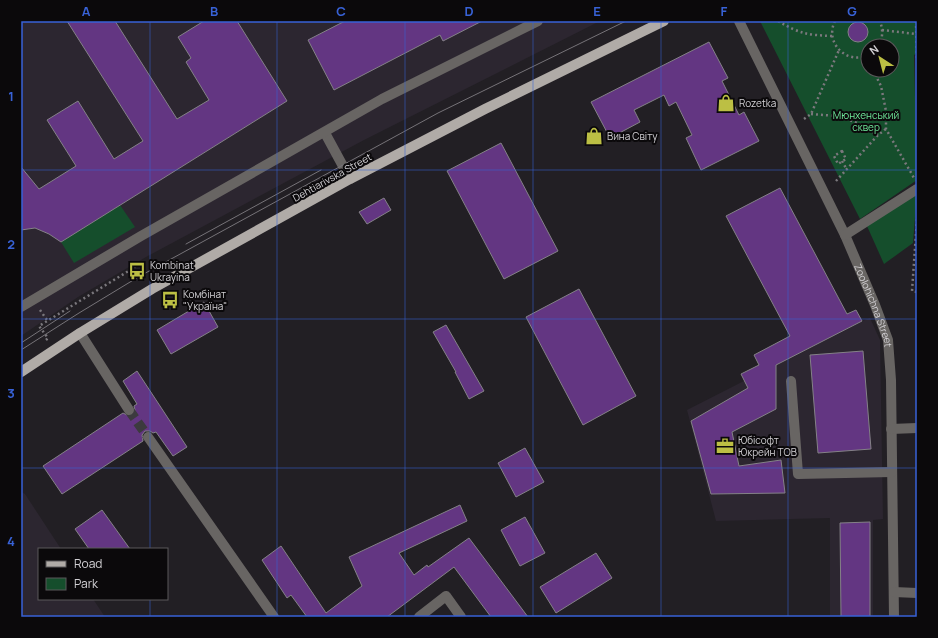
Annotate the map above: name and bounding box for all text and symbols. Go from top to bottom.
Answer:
text: A [82,2,91,20]
text: B [210,2,218,20]
text: C [336,2,346,20]
text: D [464,2,474,20]
text: E [593,2,601,20]
text: F [721,2,728,20]
text: G [847,2,857,20]
north arrow [860,38,900,78]
text: N [866,41,882,58]
text: 1 [8,87,14,105]
shop icon: Rozetka [716,93,736,113]
place label: Rozetka [739,96,776,110]
park label: Мюнхенський сквер [833,108,899,134]
shop icon: Вина Світу [584,126,604,146]
place label: Вина Світу [607,129,658,143]
street label: Dehtiarivska Street [290,149,374,205]
text: 2 [7,235,15,253]
place label: Kombinat Ukrayina [150,258,194,284]
bus stop icon: Kombinat Ukrayina [127,261,147,281]
street label: Zoolohichna Street [851,261,896,348]
place label: Комбінат "Україна" [183,287,227,313]
bus stop icon: Комбінат "Україна" [160,290,180,310]
text: 3 [7,384,15,402]
place label: Юбісофт Юкрейн ТОВ [738,433,797,459]
office icon: Юбісофт Юкрейн ТОВ [715,436,735,456]
text: 4 [7,532,15,550]
legend [38,548,168,600]
text: Road [74,555,102,572]
text: Park [74,575,99,592]

